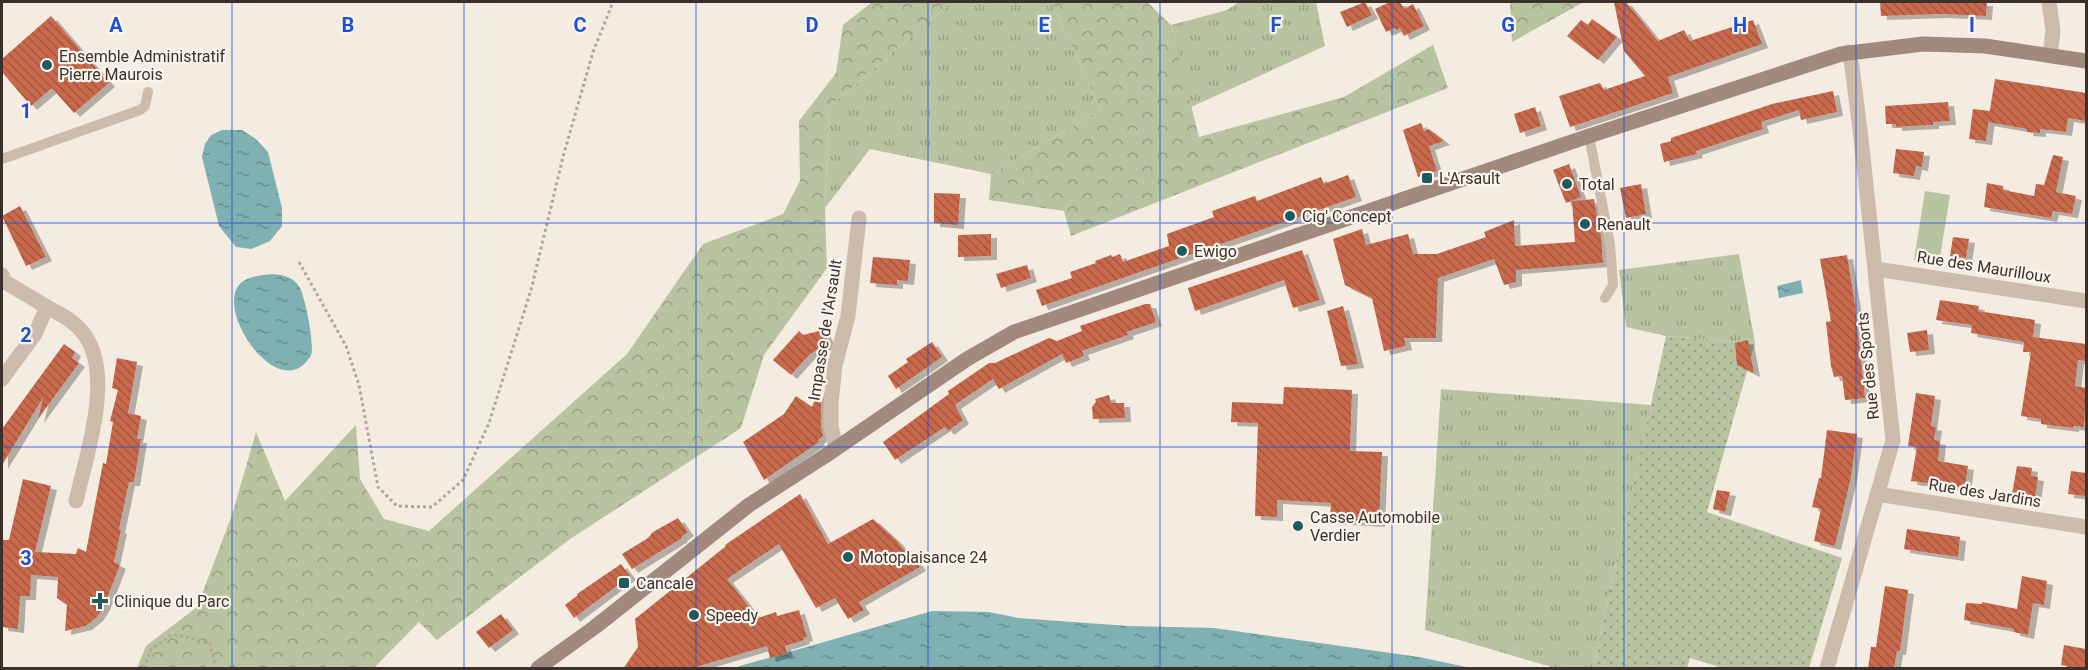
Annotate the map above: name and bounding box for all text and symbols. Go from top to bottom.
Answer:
text: A [109,13,123,37]
text: B [342,13,354,37]
text: C [573,13,587,37]
text: D [806,13,819,37]
text: E [1038,13,1050,37]
text: F [1271,13,1282,37]
text: G [1501,13,1515,37]
text: H [1733,13,1747,37]
text: I [1969,13,1975,37]
place label: Ensemble Administratif Pierre Maurois [59,47,226,84]
marker: Ensemble Administratif Pierre Maurois [40,58,54,72]
text: 1 [20,99,32,123]
place label: L'Arsault [1439,169,1500,188]
marker: L'Arsault [1420,171,1434,185]
place label: Total [1579,175,1615,194]
marker: Total [1560,177,1574,191]
place label: Cig' Concept [1302,207,1392,226]
marker: Cig' Concept [1283,209,1297,223]
place label: Renault [1597,215,1651,234]
marker: Renault [1578,217,1592,231]
place label: Ewigo [1194,242,1237,261]
marker: Ewigo [1175,244,1189,258]
street label: Rue des Maurilloux [1916,247,2052,287]
street label: Impasse de l'Arsault [804,258,846,402]
street label: Rue des Sports [1853,311,1883,421]
text: 2 [20,323,32,347]
street label: Rue des Jardins [1927,475,2043,511]
place label: Casse Automobile Verdier [1310,508,1440,545]
marker: Casse Automobile Verdier [1291,519,1305,533]
text: 3 [20,546,32,570]
place label: Motoplaisance 24 [860,548,987,567]
marker: Motoplaisance 24 [841,550,855,564]
place label: Cancale [636,574,693,593]
marker: Cancale [617,576,631,590]
marker: Clinique du Parc [91,592,109,610]
place label: Clinique du Parc [114,592,229,611]
place label: Speedy [706,606,758,625]
marker: Speedy [687,608,701,622]

